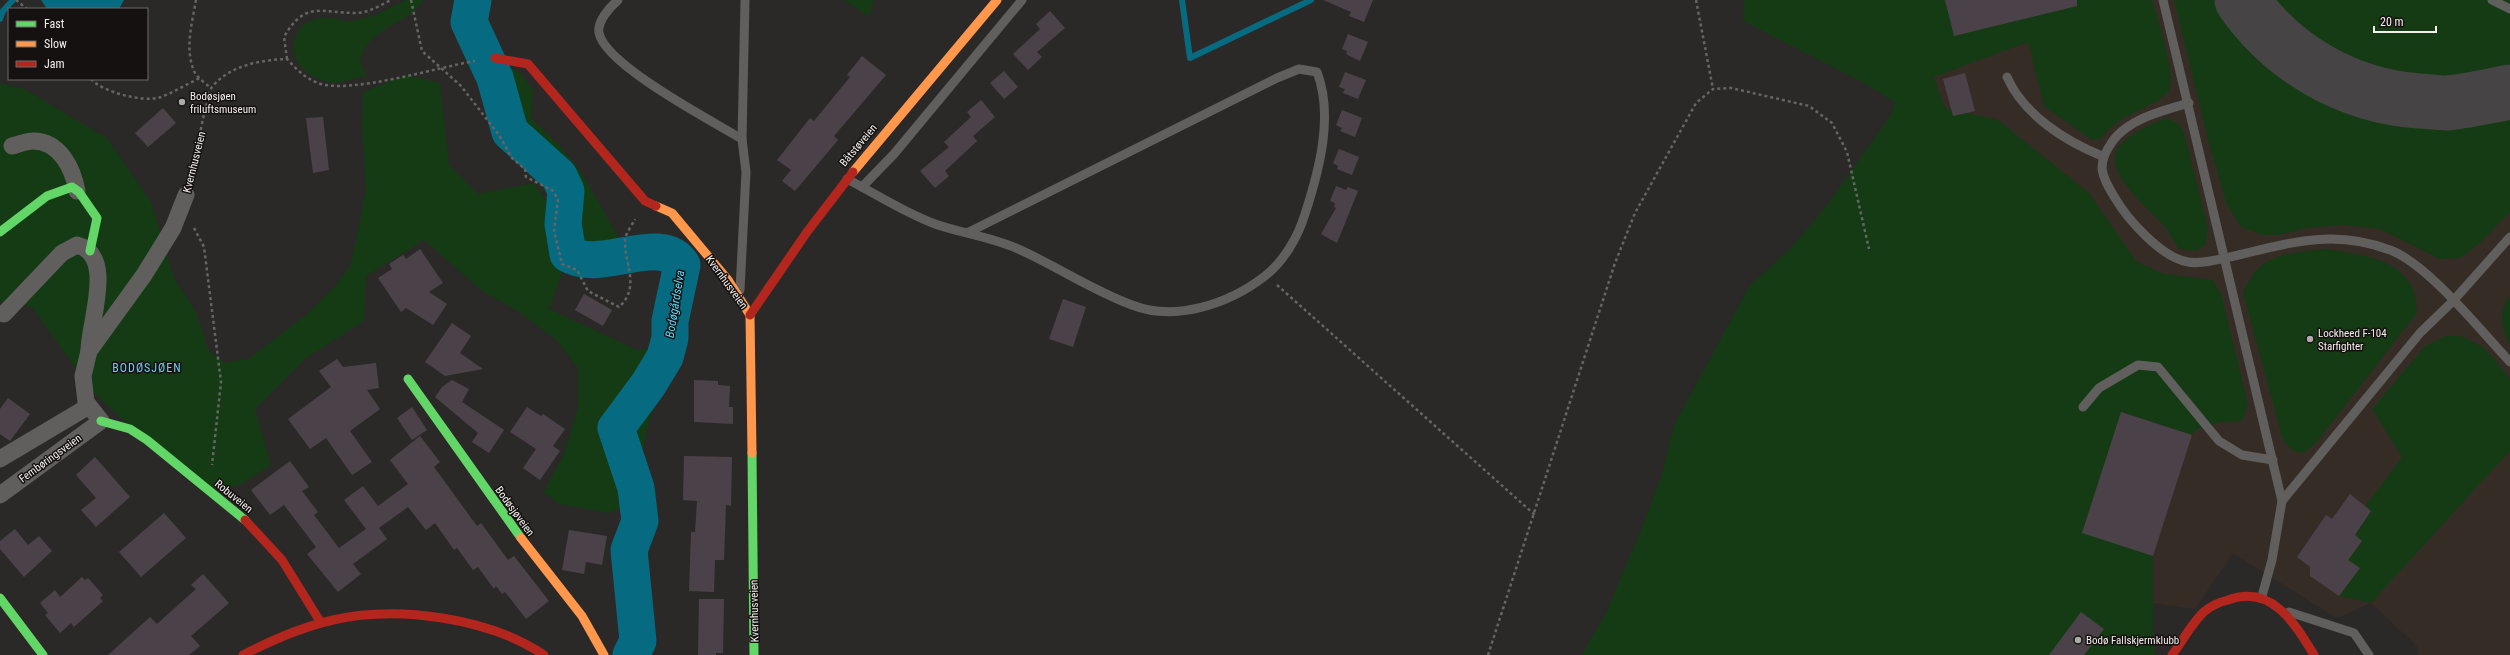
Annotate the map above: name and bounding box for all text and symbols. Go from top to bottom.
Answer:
legend [8,8,148,80]
scale bar [2374,8,2436,34]
text: 20 m [2380,15,2404,29]
text: Fast [44,17,65,31]
text: Slow [44,37,67,51]
text: Jam [44,57,65,71]
place label: Bodøsjøen friluftsmuseum [190,90,256,116]
marker: Bodøsjøen friluftsmuseum [177,97,187,107]
street label: Båtstøveien [837,122,880,169]
street label: Kvernhusveien [181,130,208,194]
street label: Kvernhusveien [703,253,750,311]
water label: Bodøgårdselva [663,269,687,339]
place label: Lockheed F-104 Starfighter [2318,327,2387,353]
marker: Lockheed F-104 Starfighter [2305,334,2315,344]
district label: BODØSJØEN [112,361,182,375]
street label: Fembøringsveien [17,431,84,485]
street label: Robuveien [212,477,255,516]
street label: Bodøsjøveien [492,484,537,539]
street label: Kvernhusveien [747,580,762,642]
place label: Bodø Fallskjermklubb [2086,634,2179,647]
marker: Bodø Fallskjermklubb [2073,635,2083,645]

